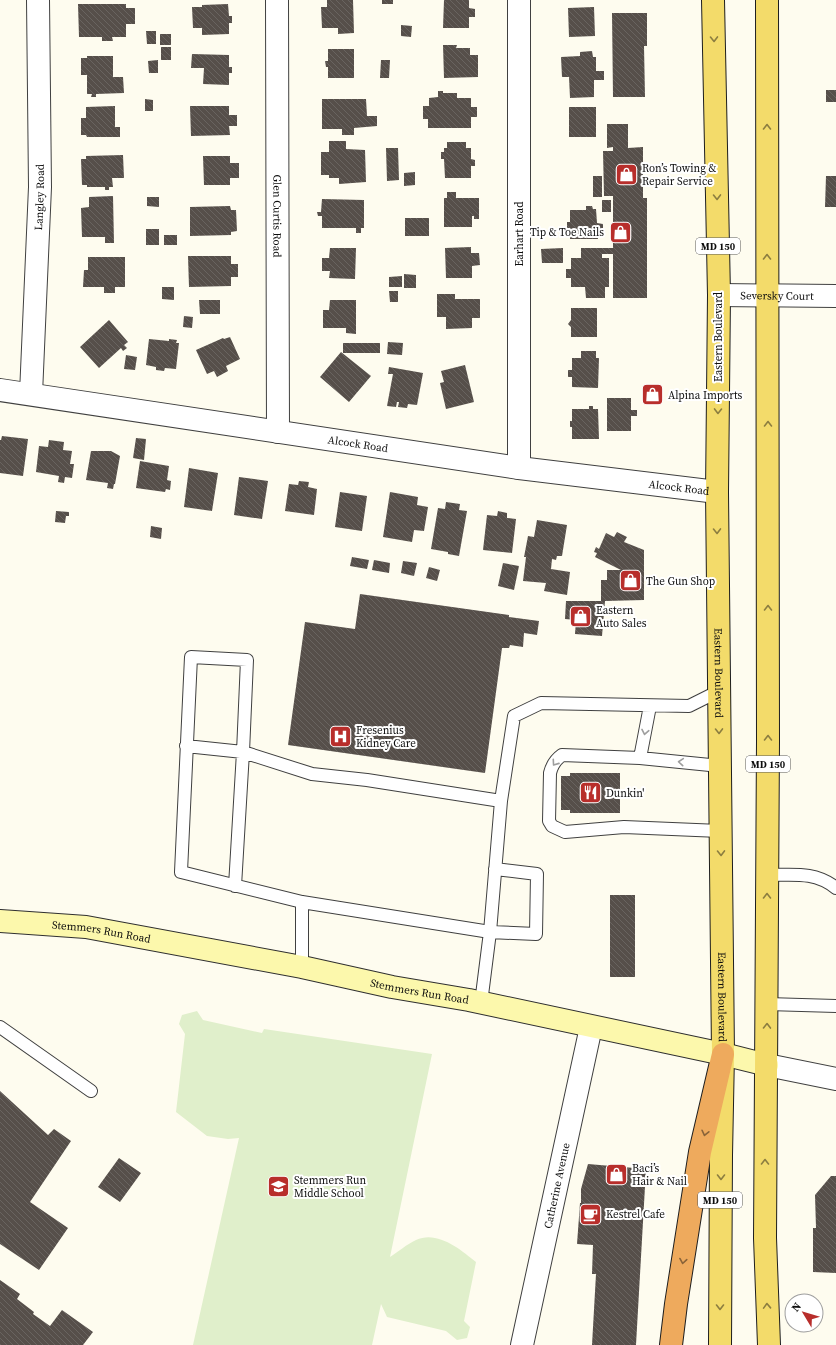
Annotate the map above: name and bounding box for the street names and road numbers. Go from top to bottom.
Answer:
street label: Langley Road [31,163,48,231]
street label: Glen Curtis Road [269,174,285,258]
street label: Earhart Road [512,201,527,266]
road number: MD 150 [696,238,740,254]
street label: Seversky Court [740,288,814,304]
street label: Eastern Boulevard [711,291,726,382]
street label: Alcock Road [327,432,390,456]
street label: Alcock Road [648,477,711,499]
street label: Eastern Boulevard [710,628,726,719]
road number: MD 150 [746,756,790,772]
street label: Stemmers Run Road [51,918,153,947]
street label: Eastern Boulevard [714,952,730,1043]
street label: Stemmers Run Road [369,975,471,1008]
street label: Catherine Avenue [540,1141,574,1230]
road number: MD 150 [698,1192,742,1208]

